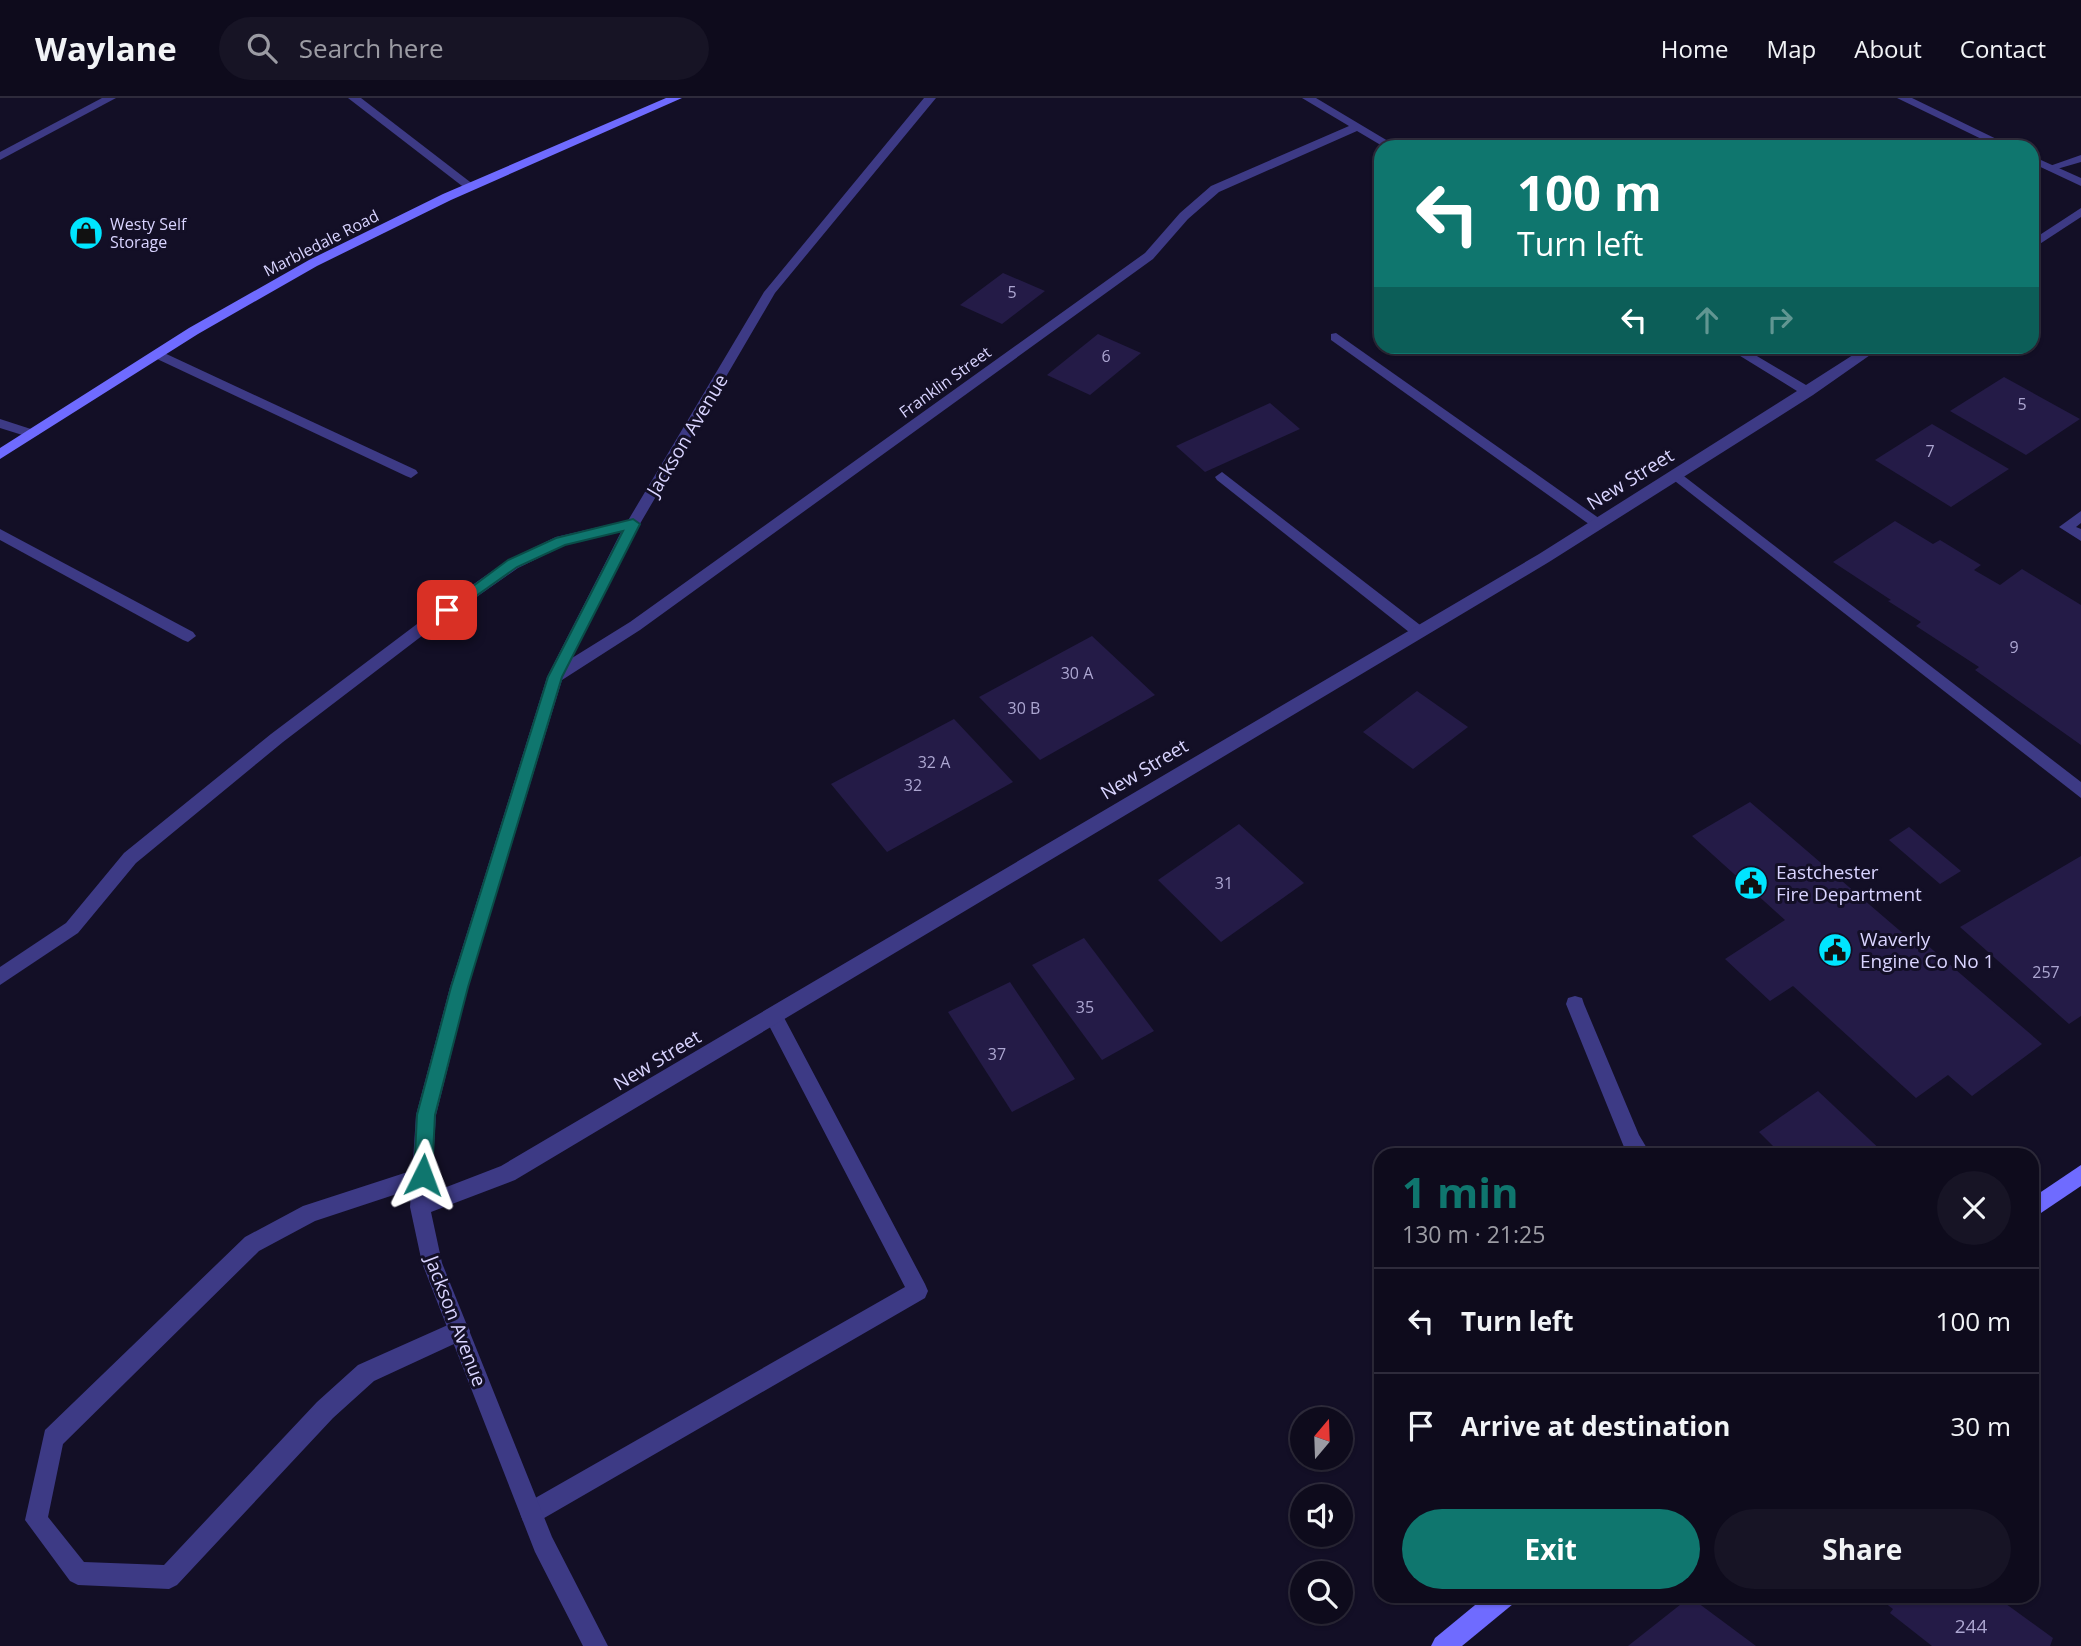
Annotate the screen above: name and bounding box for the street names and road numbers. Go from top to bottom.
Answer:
street label: Marbledale Road [260,204,382,282]
street label: Franklin Street [895,341,996,423]
street label: Jackson Avenue [639,369,734,503]
street label: New Street [1582,442,1679,516]
street label: New Street [1095,733,1193,805]
street label: New Street [608,1024,706,1096]
street label: Jackson Avenue [418,1250,493,1390]

